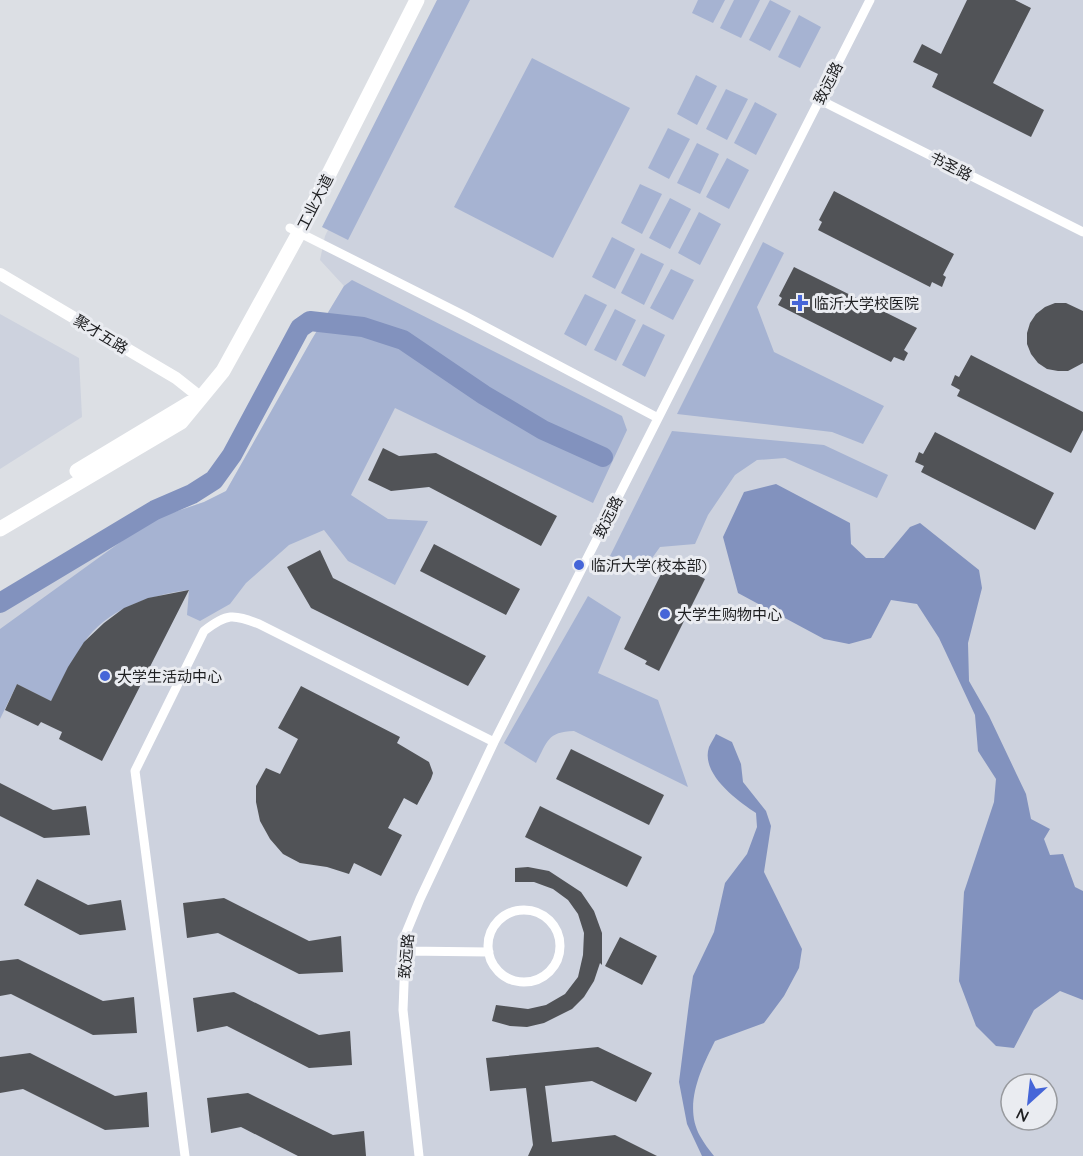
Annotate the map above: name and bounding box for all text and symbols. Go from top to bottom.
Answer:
street label: 致远路 [809,59,847,107]
street label: 书圣路 [927,147,975,185]
street label: 工业大道 [293,171,337,233]
marker: 临沂大学校医院 [791,294,809,312]
place label: 临沂大学校医院 [814,294,919,313]
street label: 聚才五路 [70,310,132,358]
street label: 致远路 [589,493,627,541]
place label: 临沂大学(校本部) [591,556,707,575]
marker: 临沂大学(校本部) [572,558,586,572]
place label: 大学生购物中心 [677,605,782,624]
marker: 大学生购物中心 [658,607,672,621]
place label: 大学生活动中心 [117,667,222,686]
marker: 大学生活动中心 [98,669,112,683]
street label: 致远路 [395,933,417,979]
north arrow [999,1072,1059,1132]
text: N [1012,1104,1032,1127]

